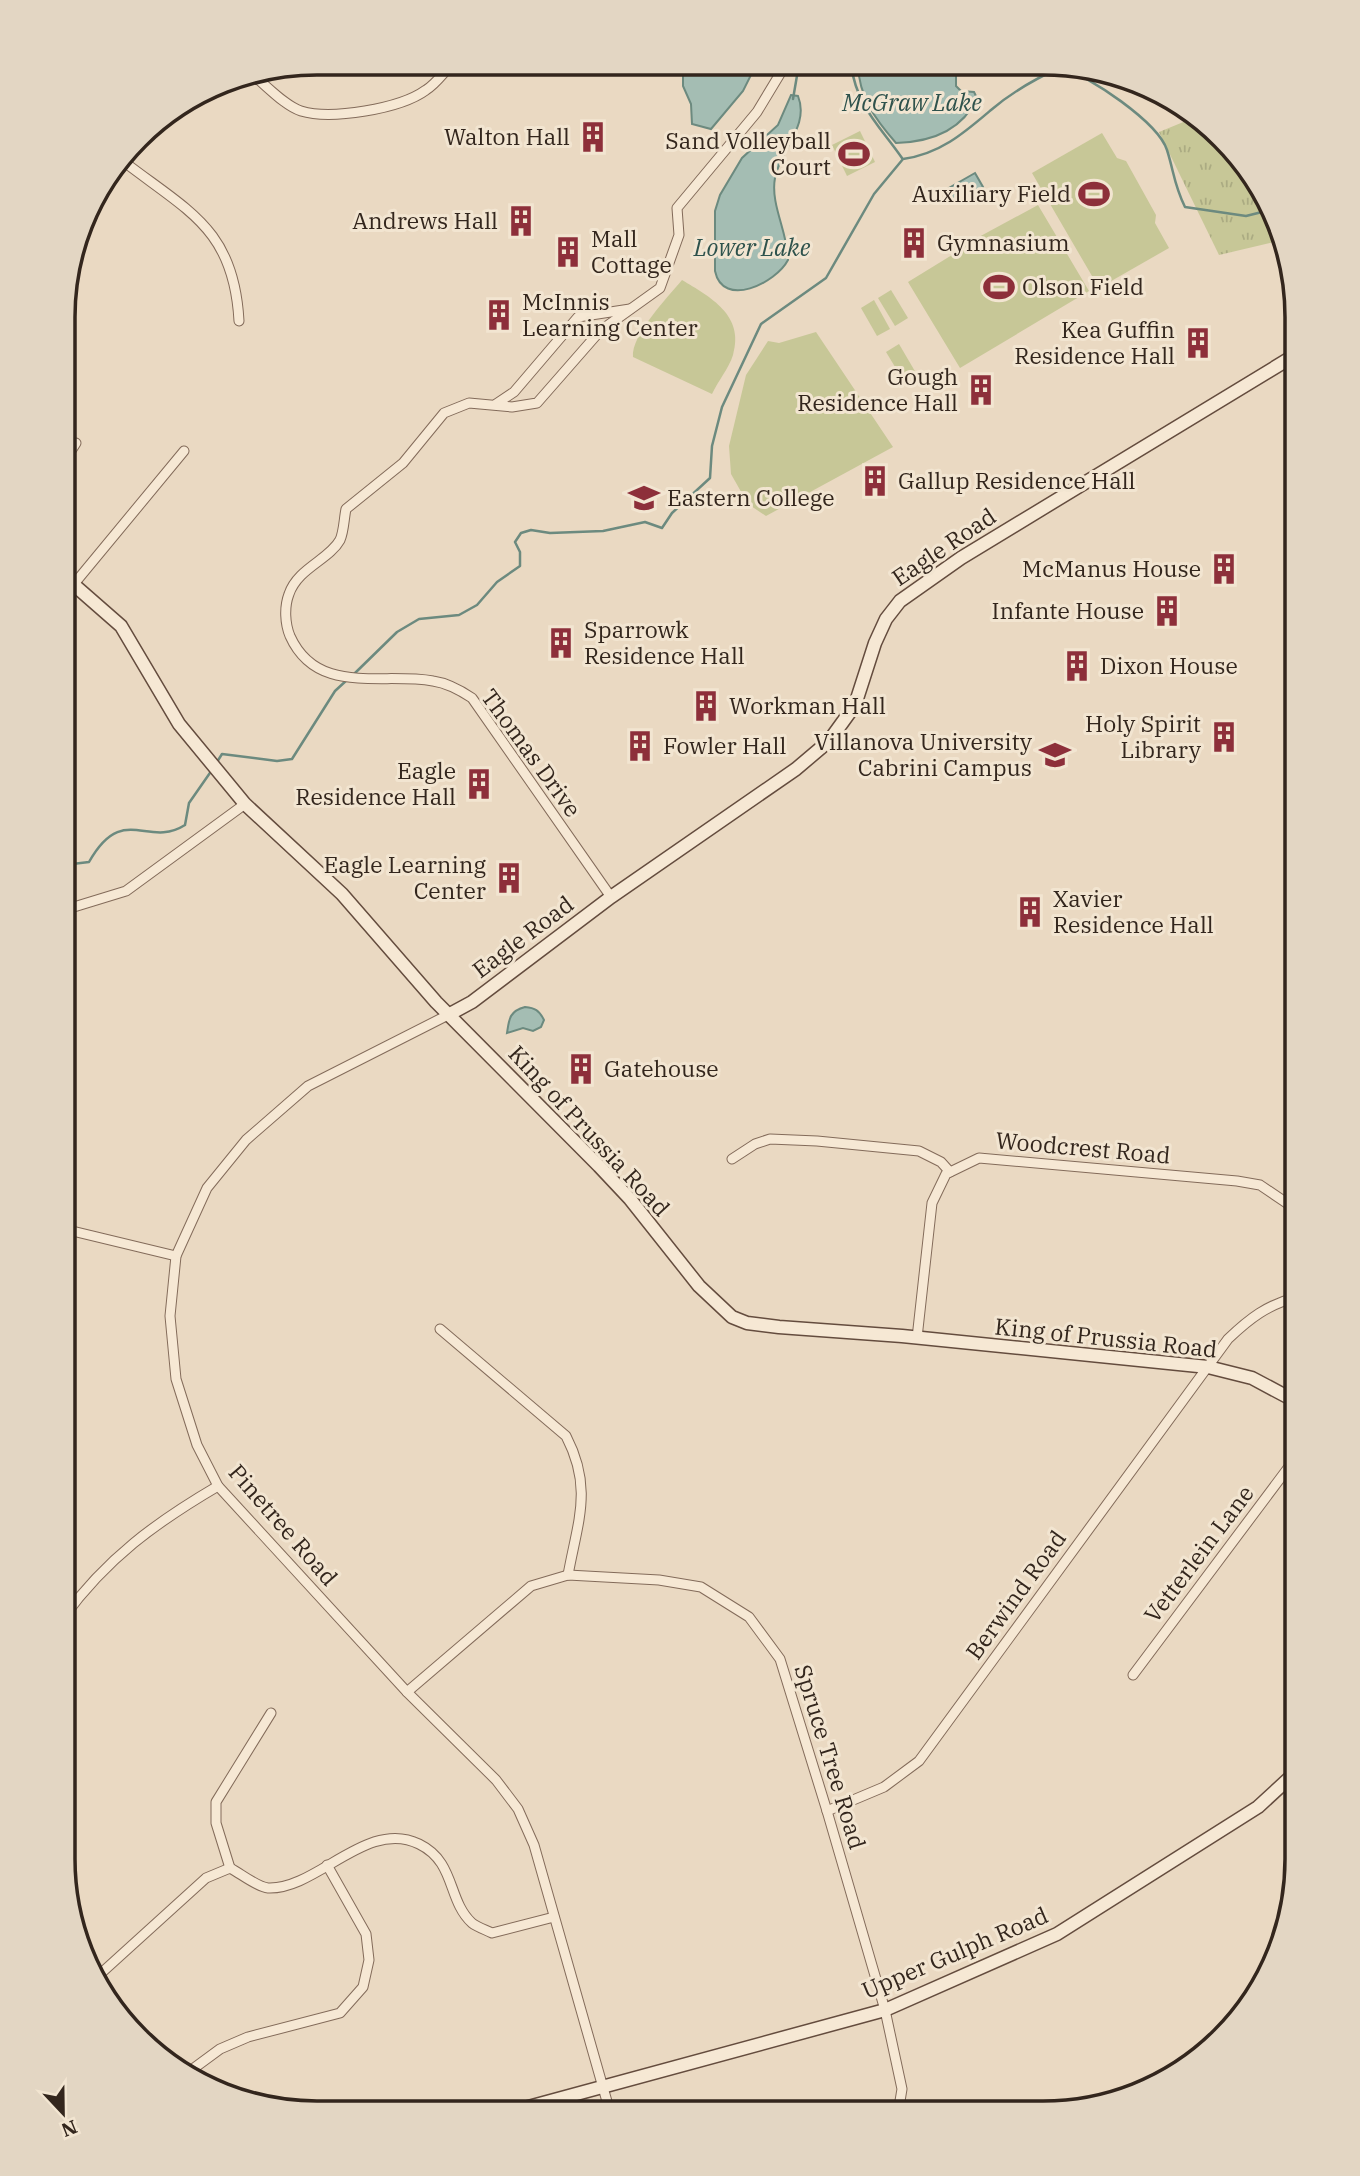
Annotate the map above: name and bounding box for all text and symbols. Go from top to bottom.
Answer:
water label: McGraw Lake [841,86,982,118]
building icon: Walton Hall [576,120,610,154]
place label: Walton Hall [444,121,570,151]
place label: Sand Volleyball Court [665,125,831,181]
sports icon: Sand Volleyball Court [837,137,871,171]
sports icon: Auxiliary Field [1077,177,1111,211]
place label: Auxiliary Field [912,178,1071,208]
building icon: Andrews Hall [504,204,538,238]
place label: Andrews Hall [352,205,498,235]
place label: Mall Cottage [591,223,672,279]
building icon: Gymnasium [897,226,931,260]
place label: Gymnasium [937,227,1070,257]
water label: Lower Lake [693,231,811,263]
building icon: Mall Cottage [551,235,585,269]
sports icon: Olson Field [982,270,1016,304]
place label: Olson Field [1022,271,1144,301]
place label: McInnis Learning Center [522,286,698,342]
building icon: McInnis Learning Center [482,298,516,332]
place label: Kea Guffin Residence Hall [1014,314,1175,370]
building icon: Kea Guffin Residence Hall [1181,326,1215,360]
place label: Gough Residence Hall [797,361,958,417]
building icon: Gough Residence Hall [964,373,998,407]
building icon: Gallup Residence Hall [858,464,892,498]
place label: Gallup Residence Hall [898,465,1136,495]
school or university icon: Eastern College [627,481,661,515]
place label: Eastern College [667,482,835,512]
street label: Eagle Road [886,500,1001,592]
building icon: McManus House [1207,552,1241,586]
place label: McManus House [1022,553,1201,583]
building icon: Infante House [1150,594,1184,628]
place label: Infante House [992,595,1144,625]
place label: Sparrowk Residence Hall [584,614,745,670]
building icon: Sparrowk Residence Hall [544,626,578,660]
building icon: Dixon House [1060,649,1094,683]
place label: Dixon House [1100,650,1238,680]
street label: Thomas Drive [475,682,588,822]
building icon: Workman Hall [689,689,723,723]
place label: Workman Hall [729,690,886,720]
place label: Holy Spirit Library [1085,708,1202,764]
building icon: Holy Spirit Library [1207,720,1241,754]
place label: Villanova University Cabrini Campus [814,726,1033,782]
building icon: Fowler Hall [623,729,657,763]
place label: Fowler Hall [663,730,786,760]
school or university icon: Villanova University Cabrini Campus [1038,738,1072,772]
place label: Eagle Residence Hall [295,755,456,811]
building icon: Eagle Residence Hall [462,767,496,801]
place label: Eagle Learning Center [324,849,486,905]
building icon: Eagle Learning Center [492,861,526,895]
place label: Xavier Residence Hall [1053,883,1214,939]
street label: Eagle Road [466,888,579,984]
building icon: Xavier Residence Hall [1013,895,1047,929]
street label: King of Prussia Road [503,1038,677,1222]
building icon: Gatehouse [564,1052,598,1086]
place label: Gatehouse [604,1053,719,1083]
street label: Woodcrest Road [994,1124,1172,1170]
street label: King of Prussia Road [993,1310,1219,1364]
street label: Pinetree Road [223,1457,345,1591]
street label: Vetterlein Lane [1137,1479,1260,1628]
street label: Berwind Road [958,1524,1072,1665]
street label: Spruce Tree Road [789,1661,873,1853]
street label: Upper Gulph Road [857,1899,1052,2005]
north arrow [28,2078,98,2148]
text: N [58,2115,81,2143]

